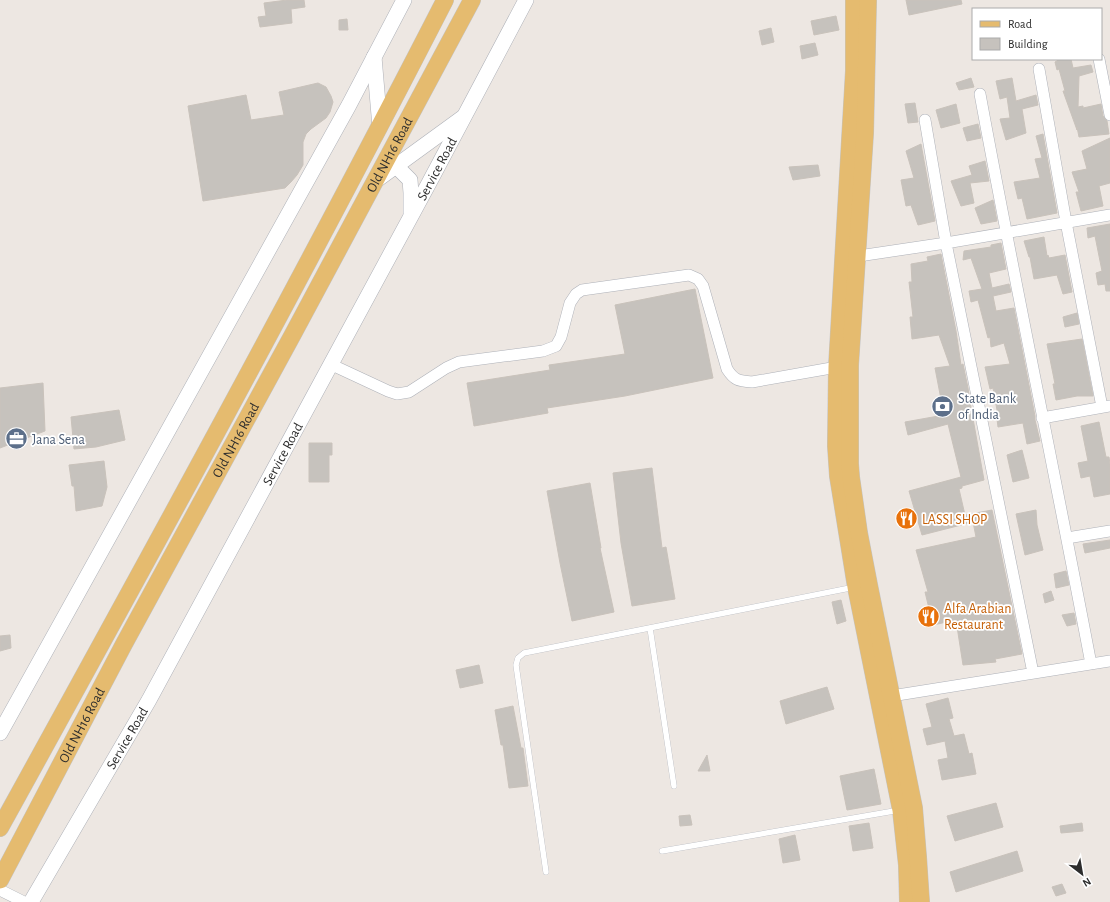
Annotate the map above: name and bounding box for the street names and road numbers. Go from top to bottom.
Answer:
street label: Old NH16 Road [364,116,416,195]
street label: Service Road [415,136,460,203]
street label: Old NH16 Road [210,401,262,480]
street label: Service Road [261,421,306,488]
street label: Old NH16 Road [57,686,108,765]
street label: Service Road [104,705,151,772]

